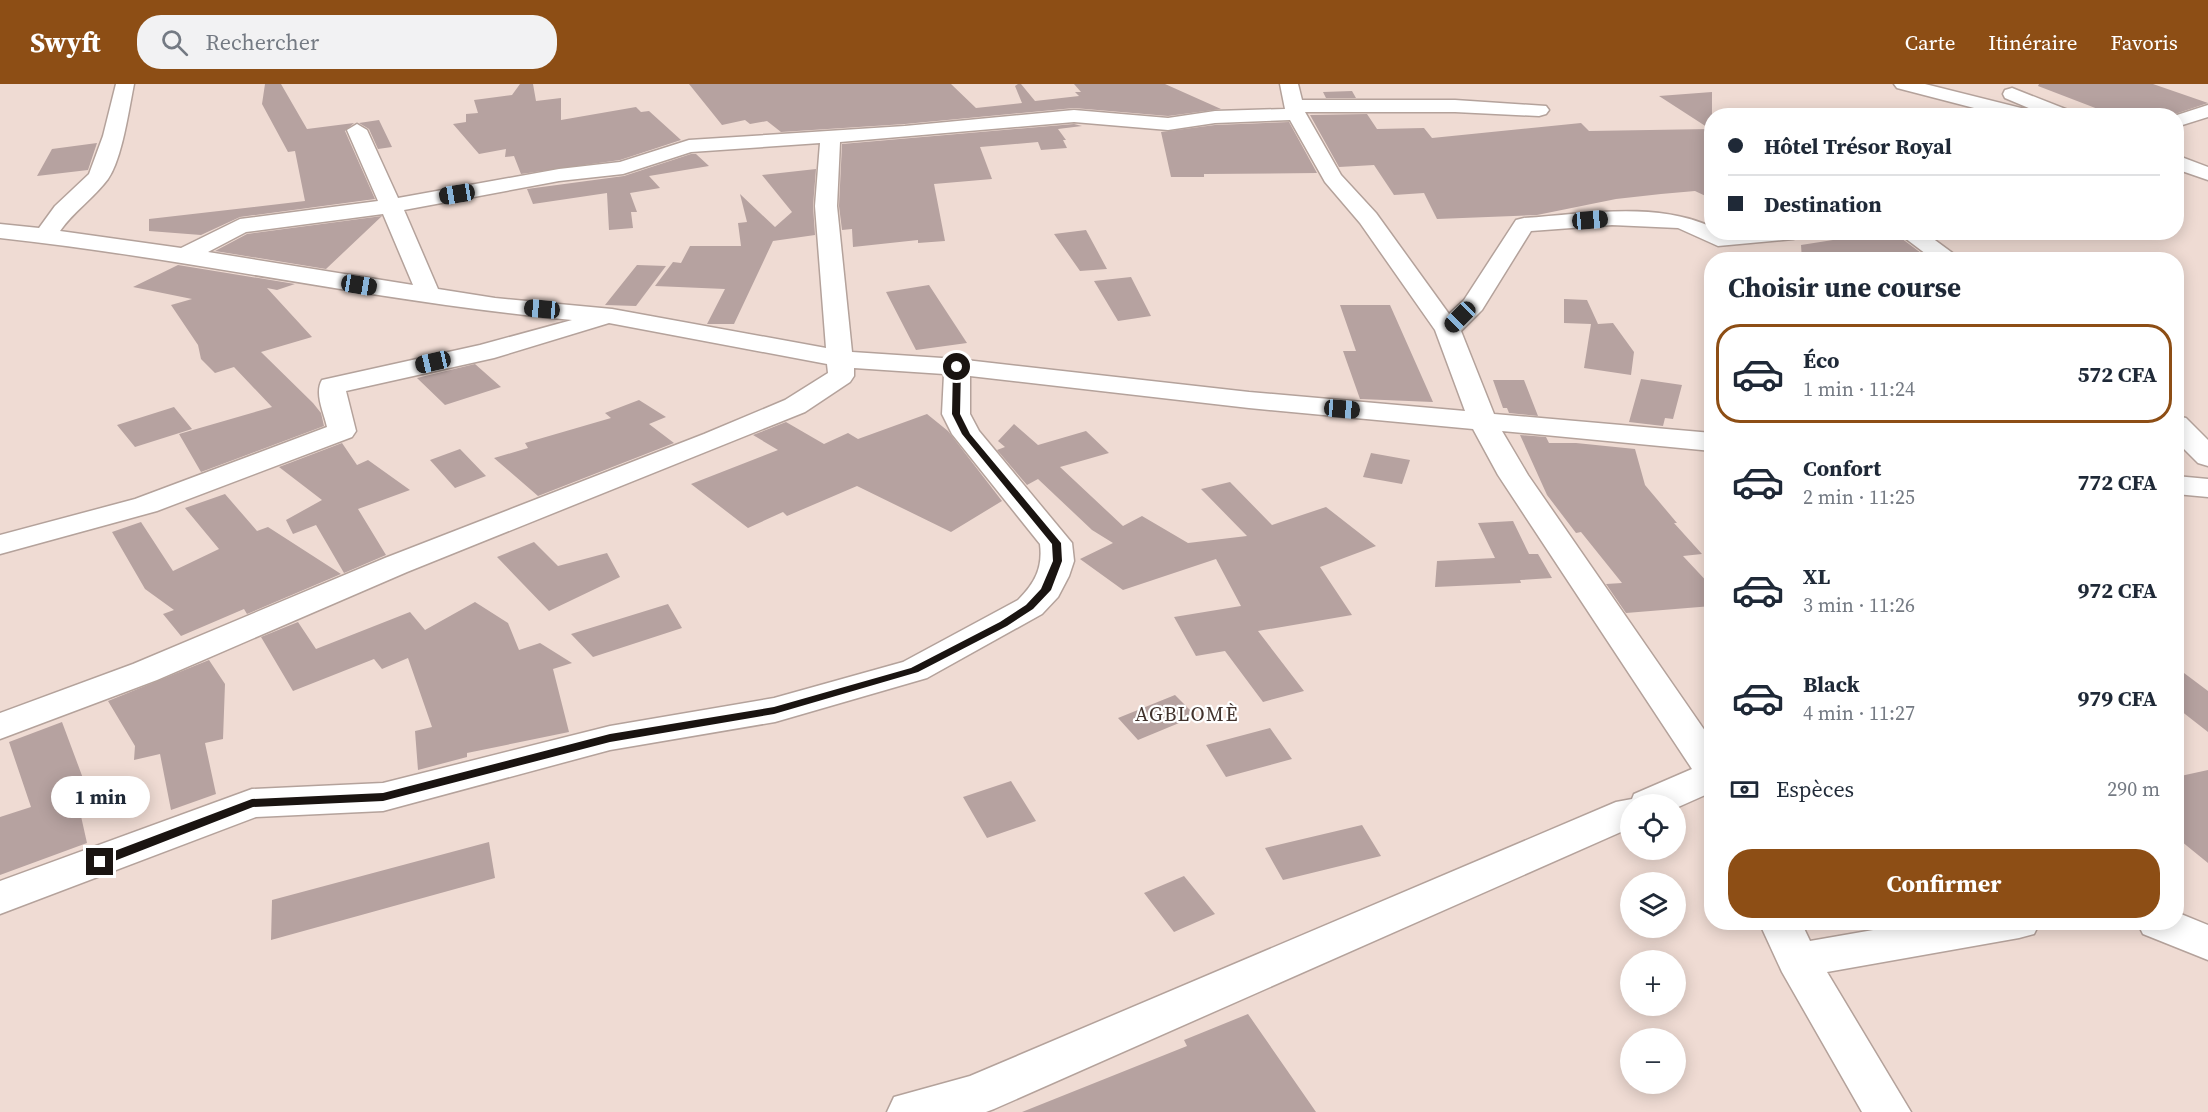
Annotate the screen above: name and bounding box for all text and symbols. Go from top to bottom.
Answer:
search box [137,15,557,69]
text: Swyft [30,23,101,61]
icon: search [158,26,191,59]
text: Rechercher [206,27,319,57]
text: Carte [1905,28,1955,57]
text: Itinéraire [1988,28,2077,57]
text: Favoris [2110,28,2178,57]
text: Hôtel Trésor Royal [1764,131,1952,161]
car [438,182,476,206]
text: Destination [1764,189,1882,219]
car [1571,209,1609,231]
text: Choisir une course [1728,269,1961,306]
car [340,273,378,297]
car [523,298,561,320]
car [1441,298,1479,336]
text: Éco [1803,345,1840,375]
icon: car [1731,347,1785,401]
car [413,349,453,375]
route start [943,353,970,380]
text: 572 CFA [2077,359,2157,389]
text: 1 min · 11:24 [1803,375,1915,403]
car [1323,398,1361,420]
text: Confort [1803,453,1881,483]
icon: car [1731,455,1785,509]
text: 772 CFA [2077,467,2157,497]
text: 2 min · 11:25 [1803,483,1915,511]
text: XL [1803,561,1830,591]
icon: car [1731,563,1785,617]
text: 972 CFA [2077,575,2157,605]
text: 3 min · 11:26 [1803,591,1915,619]
text: Black [1803,669,1860,699]
icon: car [1731,671,1785,725]
text: 979 CFA [2077,683,2157,713]
text: 4 min · 11:27 [1803,699,1915,727]
district label: AGBLOMÈ [1135,700,1239,728]
icon: cash [1728,773,1761,806]
text: Espèces [1776,774,1854,804]
callout: 1 min [51,775,150,817]
text: 290 m [2107,775,2160,803]
text: 1 min [75,783,126,811]
map controls [1620,794,1686,1094]
button: locate [1620,794,1686,860]
route end [86,848,113,875]
button: Confirmer [1728,849,2160,918]
button: layers [1620,872,1686,938]
button: + [1620,950,1686,1016]
button: − [1620,1028,1686,1094]

